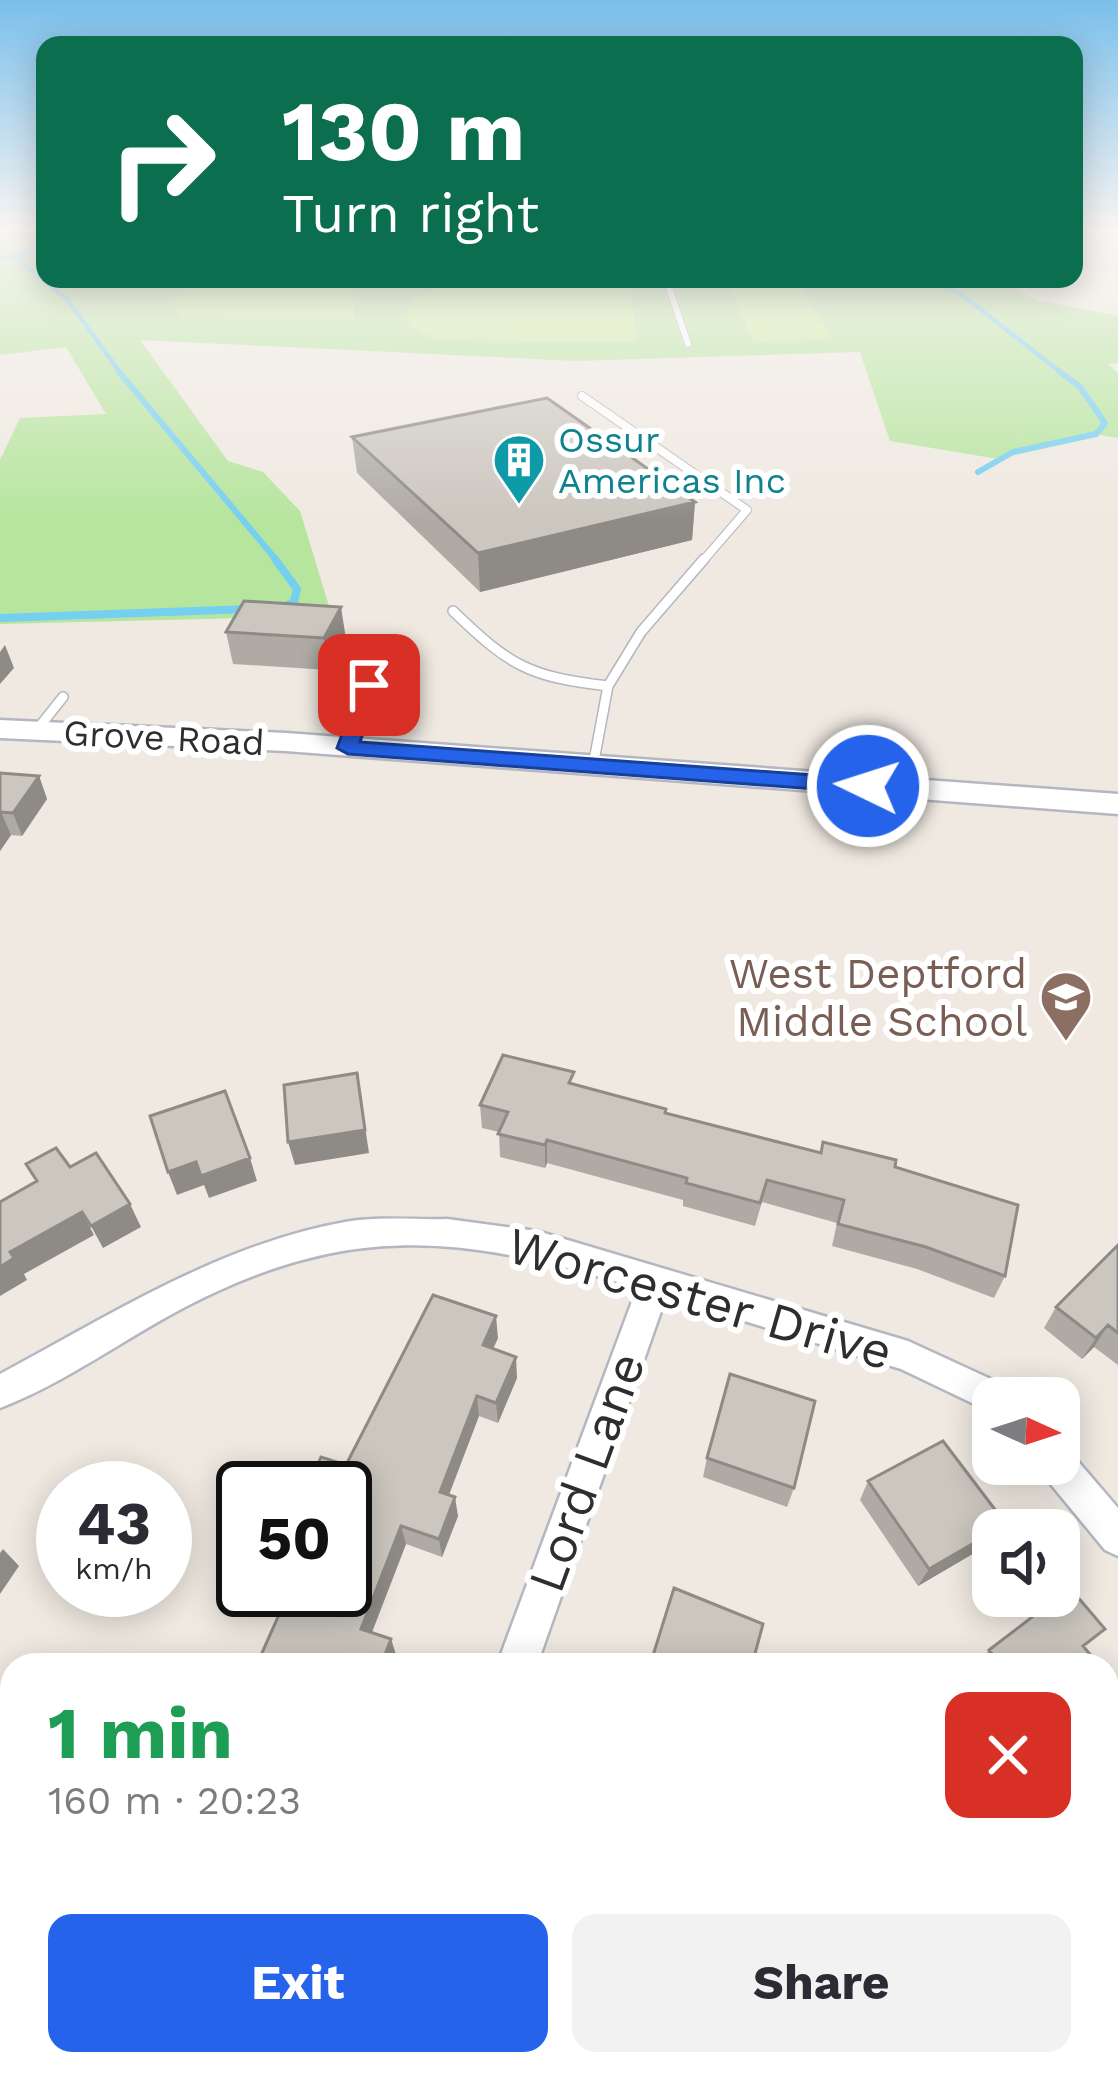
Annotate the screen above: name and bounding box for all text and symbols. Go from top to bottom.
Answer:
text: 130 m [282,82,525,180]
icon: right [84,84,240,240]
text: Turn right [282,182,539,245]
place label: Ossur Americas Inc [558,419,786,502]
building icon: Ossur Americas Inc [491,432,547,506]
pin [318,634,420,736]
icon: arrive [336,652,402,718]
street label: Grove Road [62,712,266,764]
position arrow [805,723,931,849]
place label: West Deptford Middle School [729,949,1027,1046]
school or university icon: West Deptford Middle School [1038,969,1094,1043]
street label: Worcester Drive [501,1215,899,1382]
street label: Lord Lane [516,1345,657,1600]
north arrow [972,1377,1080,1485]
map controls [972,1377,1080,1617]
speed limit sign: 50 [216,1461,372,1617]
text: 43 [77,1488,151,1559]
button: sound [972,1509,1080,1617]
text: km/h [75,1551,153,1586]
text: 1 min [48,1691,233,1775]
button: close [945,1692,1071,1818]
text: 160 m · 20:23 [48,1778,301,1823]
button: Exit [48,1914,548,2052]
button: Share [572,1914,1071,2052]

